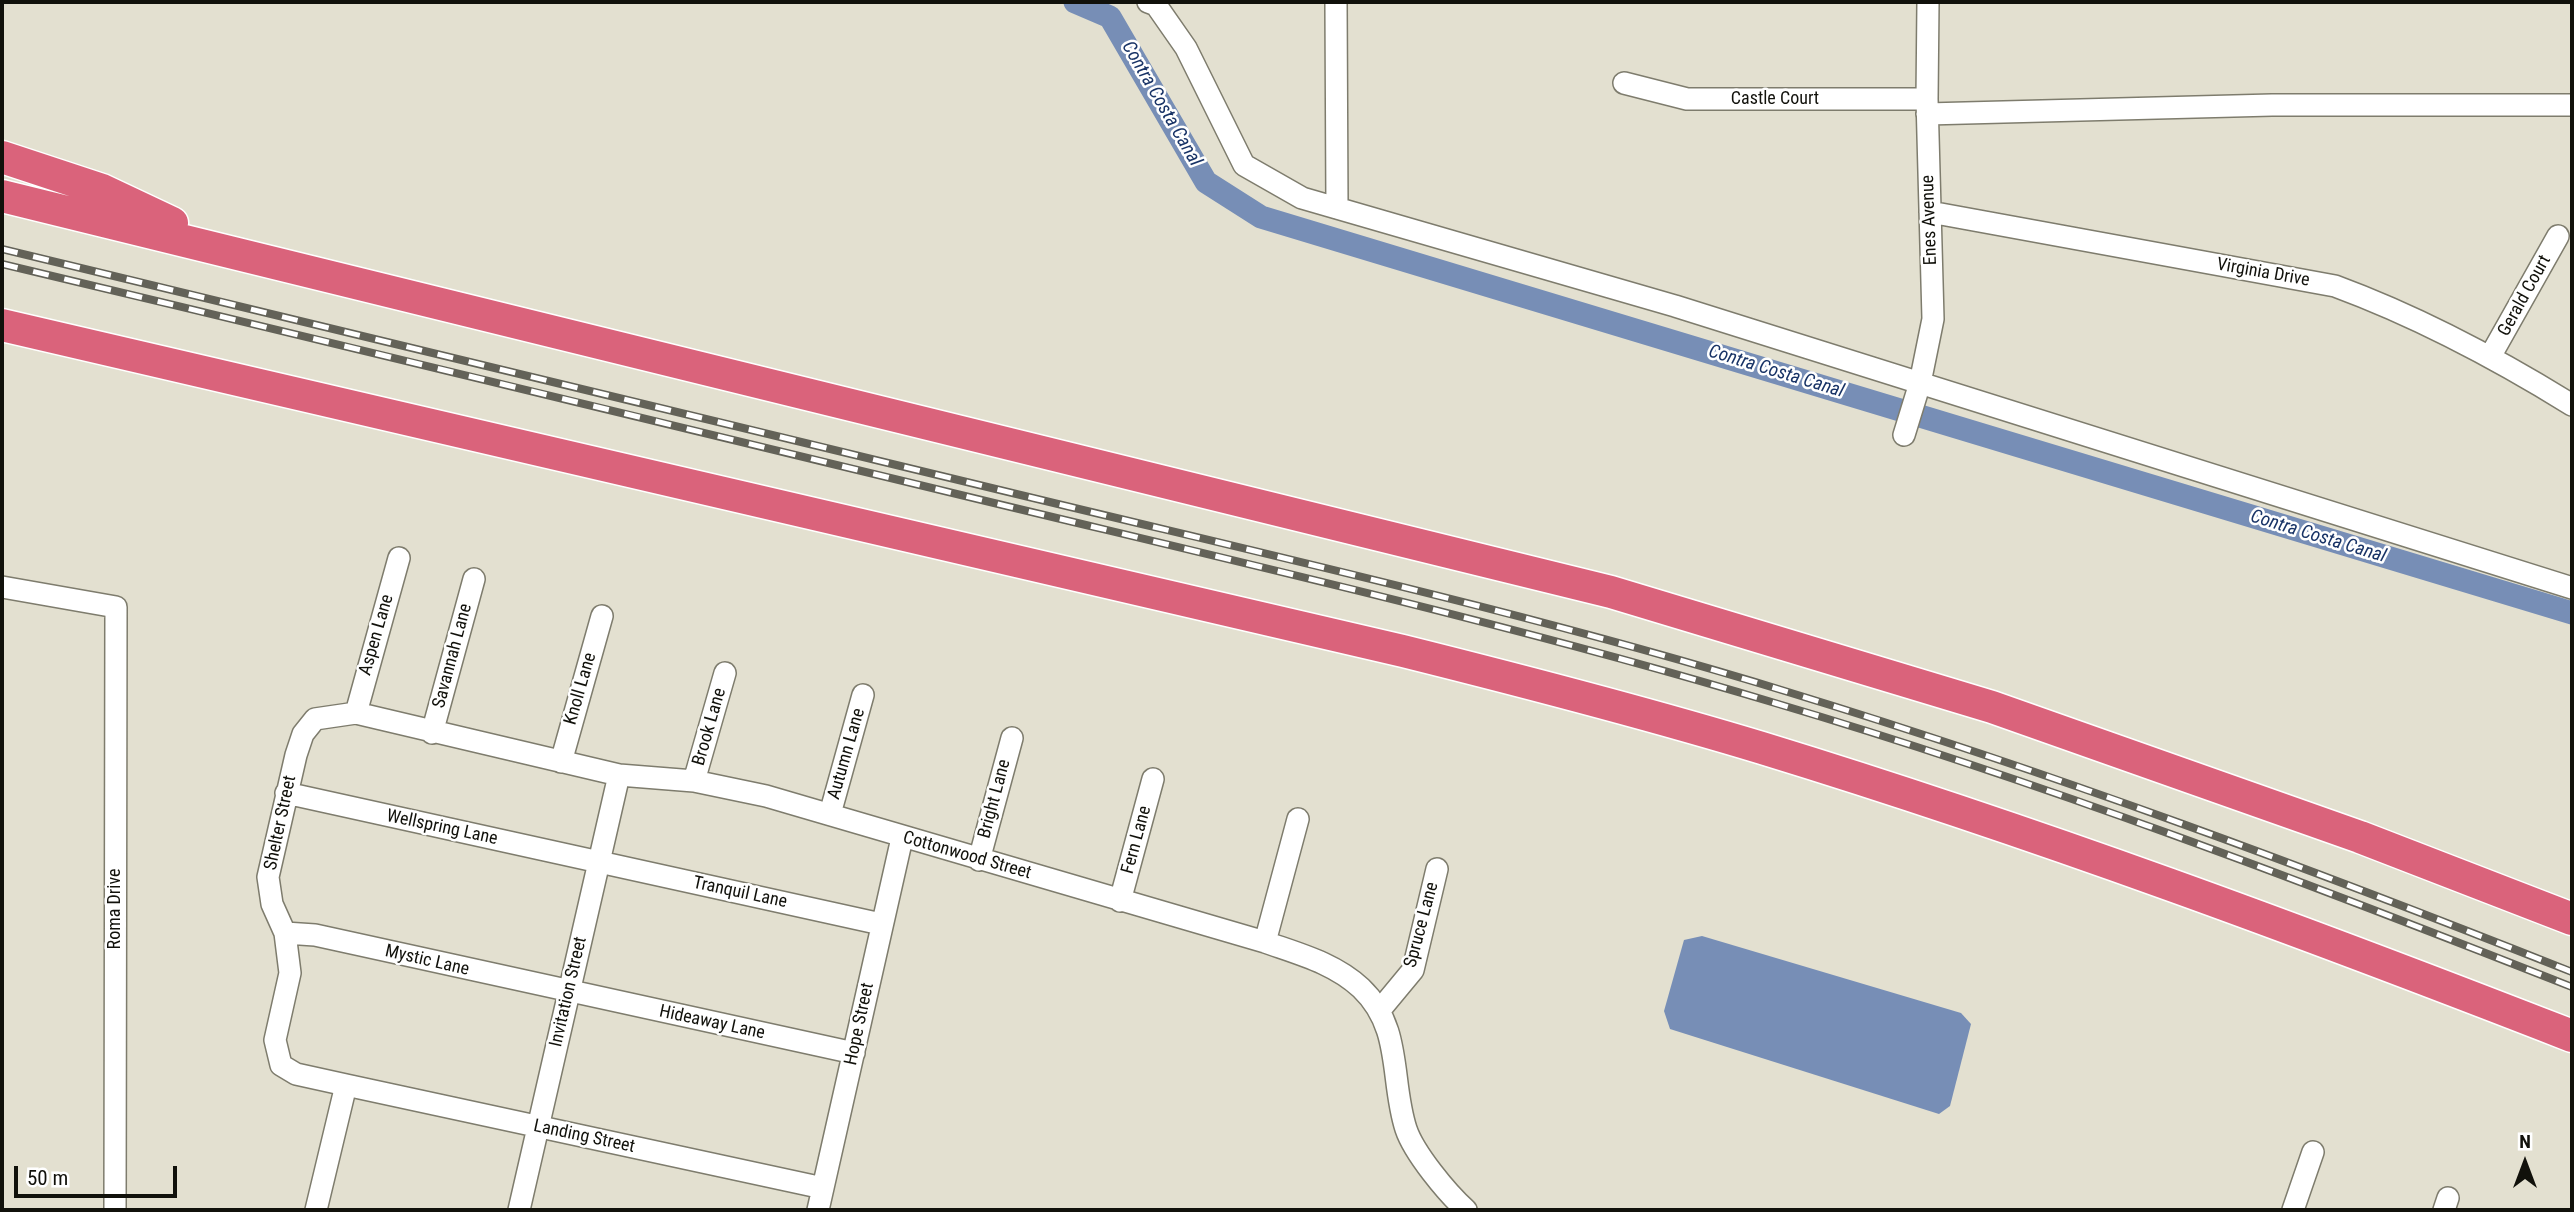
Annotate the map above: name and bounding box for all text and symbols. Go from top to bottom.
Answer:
water label: Contra Costa Canal [1116,37,1206,171]
street label: Castle Court [1731,88,1819,110]
street label: Enes Avenue [1918,175,1942,265]
street label: Gerald Court [2494,252,2556,340]
street label: Virginia Drive [2215,254,2311,292]
water label: Contra Costa Canal [1706,341,1846,403]
water label: Contra Costa Canal [2248,506,2388,568]
street label: Aspen Lane [355,592,399,678]
street label: Savannah Lane [429,601,477,711]
street label: Knoll Lane [560,650,602,728]
street label: Brook Lane [689,686,731,768]
street label: Autumn Lane [824,706,870,802]
street label: Bright Lane [974,757,1016,841]
street label: Shelter Street [260,774,302,872]
street label: Fern Lane [1118,804,1156,876]
street label: Wellspring Lane [385,806,499,850]
street label: Cottonwood Street [900,827,1034,885]
street label: Roma Drive [104,869,126,949]
street label: Tranquil Lane [691,872,789,914]
street label: Spruce Lane [1400,880,1444,970]
street label: Invitation Street [546,935,592,1049]
street label: Mystic Lane [383,941,471,981]
street label: Hope Street [841,981,879,1067]
street label: Hideaway Lane [657,1001,767,1045]
street label: Landing Street [531,1116,637,1158]
north arrow [2490,1128,2560,1198]
text: N [2519,1130,2531,1153]
scale bar [18,1152,180,1196]
text: 50 m [27,1166,68,1190]

